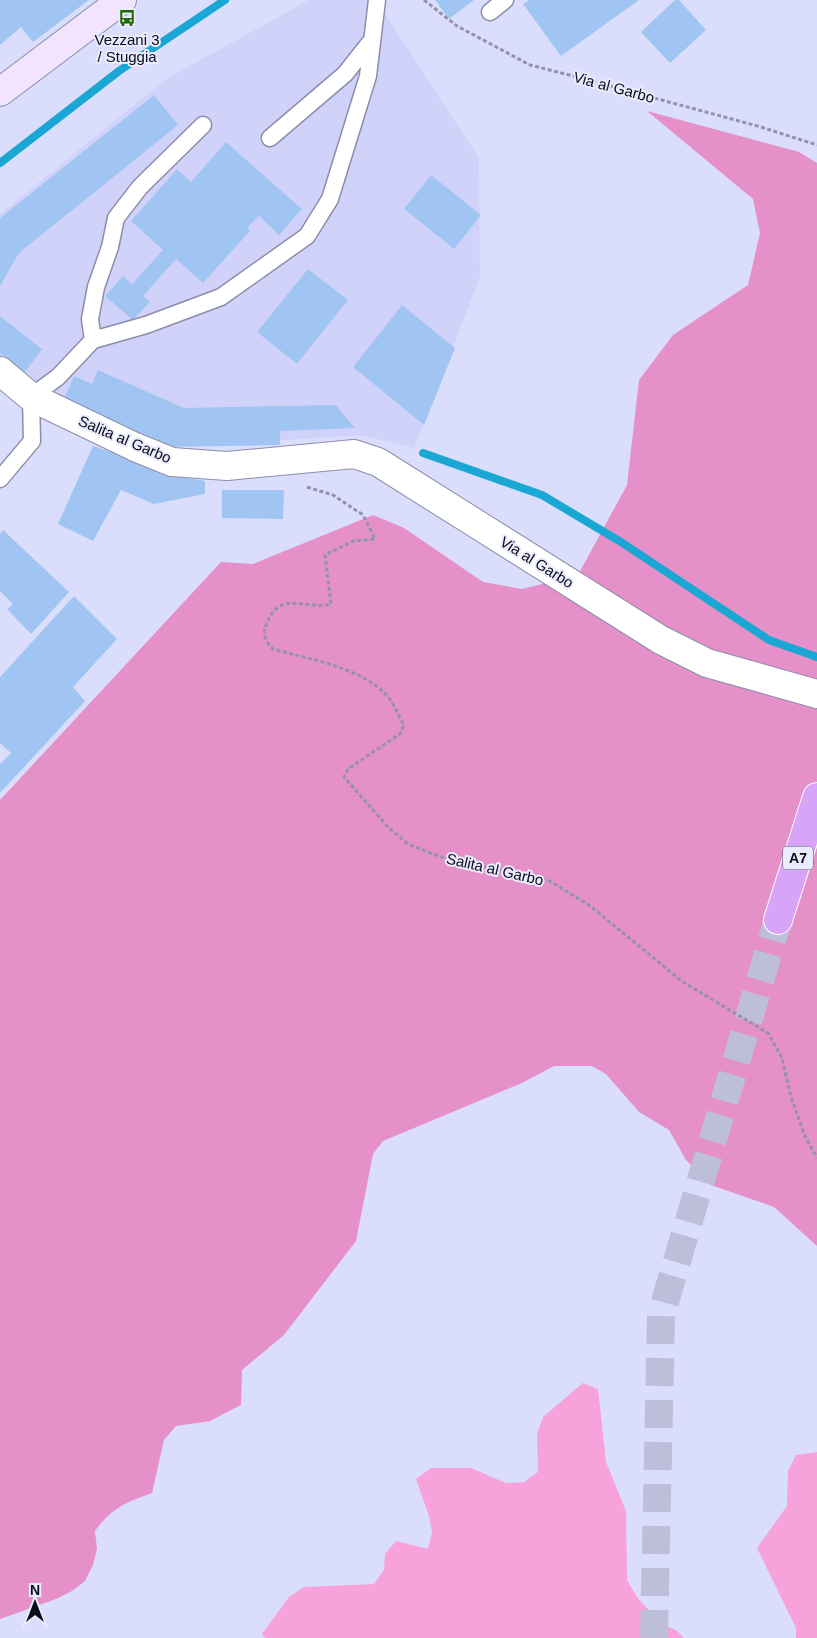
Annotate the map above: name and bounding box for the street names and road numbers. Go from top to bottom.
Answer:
street label: Via al Garbo [572,68,656,106]
street label: Salita al Garbo [76,412,174,466]
street label: Via al Garbo [497,533,577,591]
road number: A7 [783,846,813,870]
street label: Salita al Garbo [445,850,545,888]

